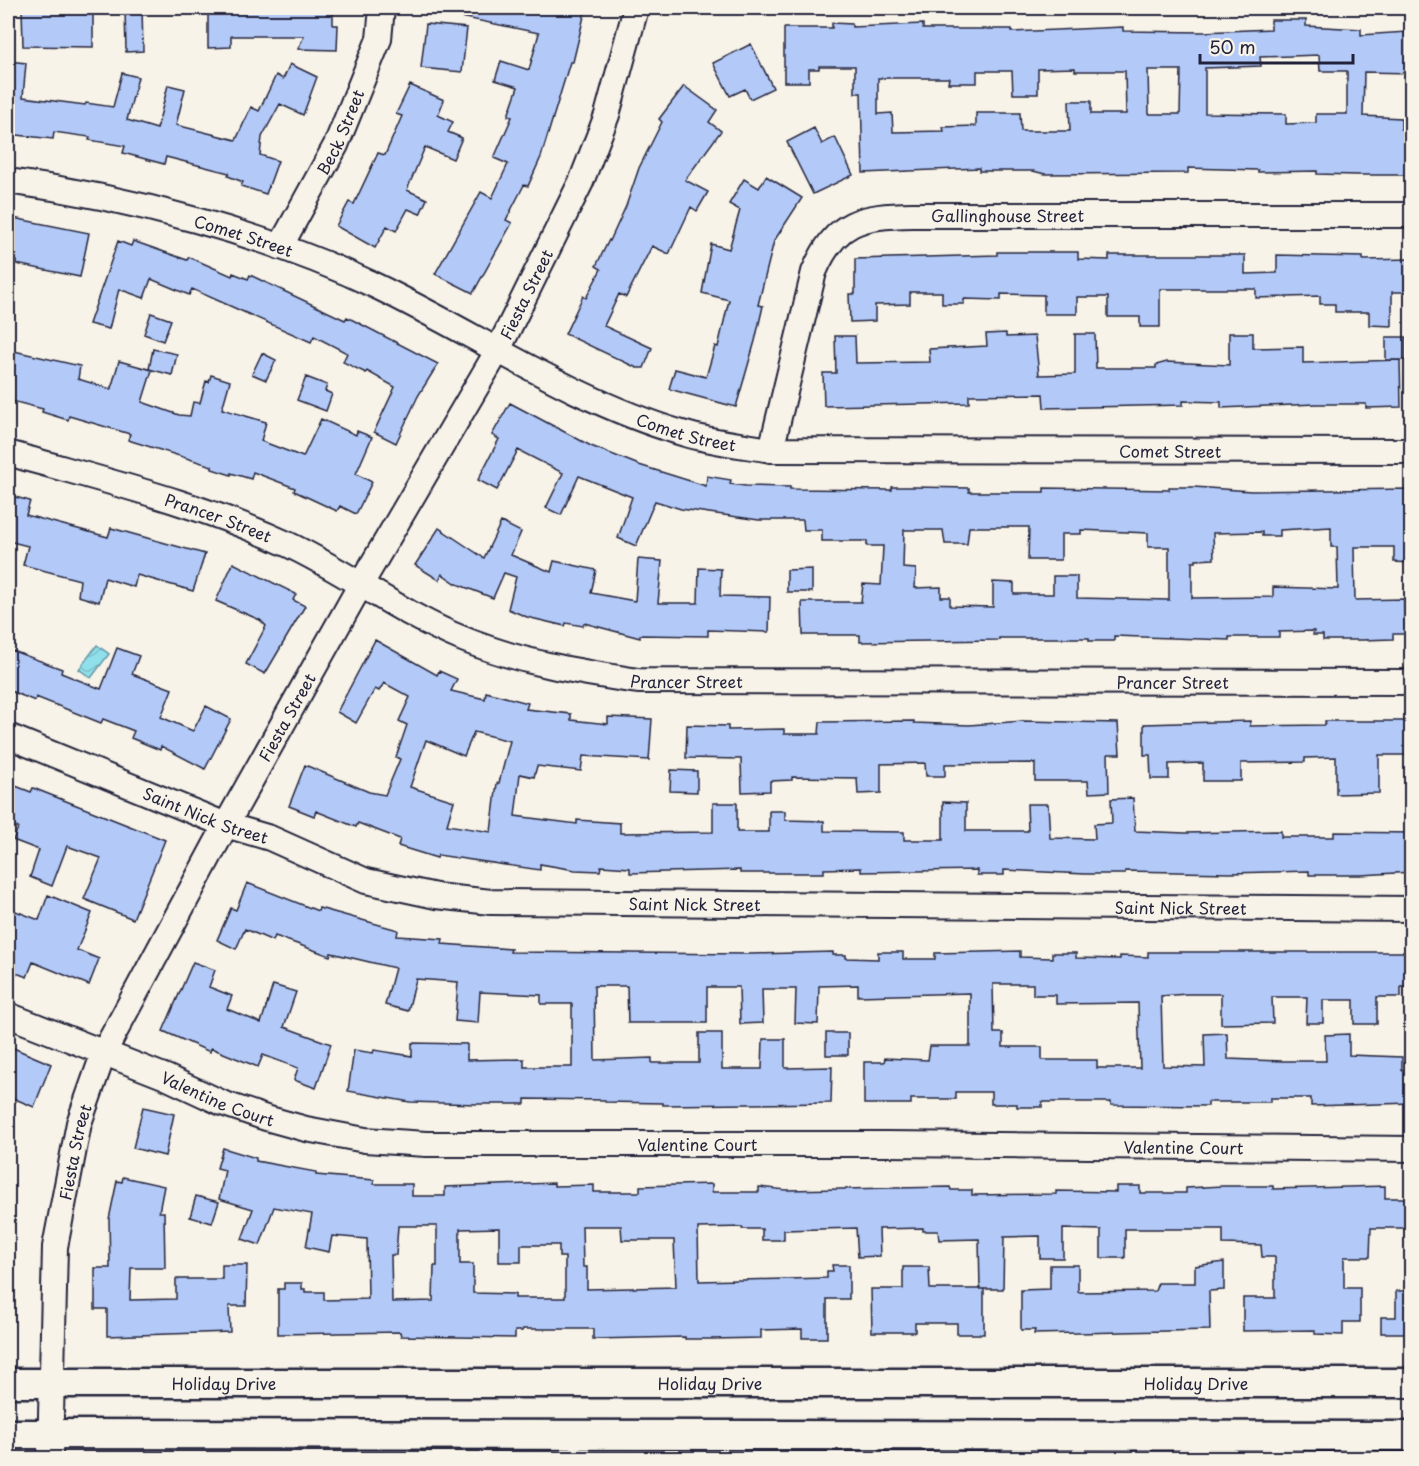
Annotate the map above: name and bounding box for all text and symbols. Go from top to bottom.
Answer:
scale bar [1200,27,1353,65]
text: 50 m [1209,33,1256,60]
street label: Beck Street [310,85,370,179]
street label: Gallinghouse Street [931,203,1084,227]
street label: Comet Street [191,208,297,262]
street label: Fiesta Street [493,245,558,343]
street label: Comet Street [633,407,738,456]
street label: Comet Street [1119,439,1222,463]
street label: Prancer Street [162,487,276,548]
street label: Fiesta Street [252,668,321,766]
street label: Prancer Street [629,668,743,693]
street label: Prancer Street [1117,670,1229,694]
street label: Saint Nick Street [140,780,272,849]
street label: Saint Nick Street [628,891,761,916]
street label: Saint Nick Street [1114,895,1247,920]
street label: Valentine Court [158,1065,277,1132]
street label: Fiesta Street [52,1100,97,1202]
street label: Valentine Court [638,1132,758,1156]
street label: Valentine Court [1123,1134,1244,1159]
street label: Holiday Drive [172,1371,276,1395]
street label: Holiday Drive [658,1371,762,1395]
street label: Holiday Drive [1144,1371,1248,1395]

